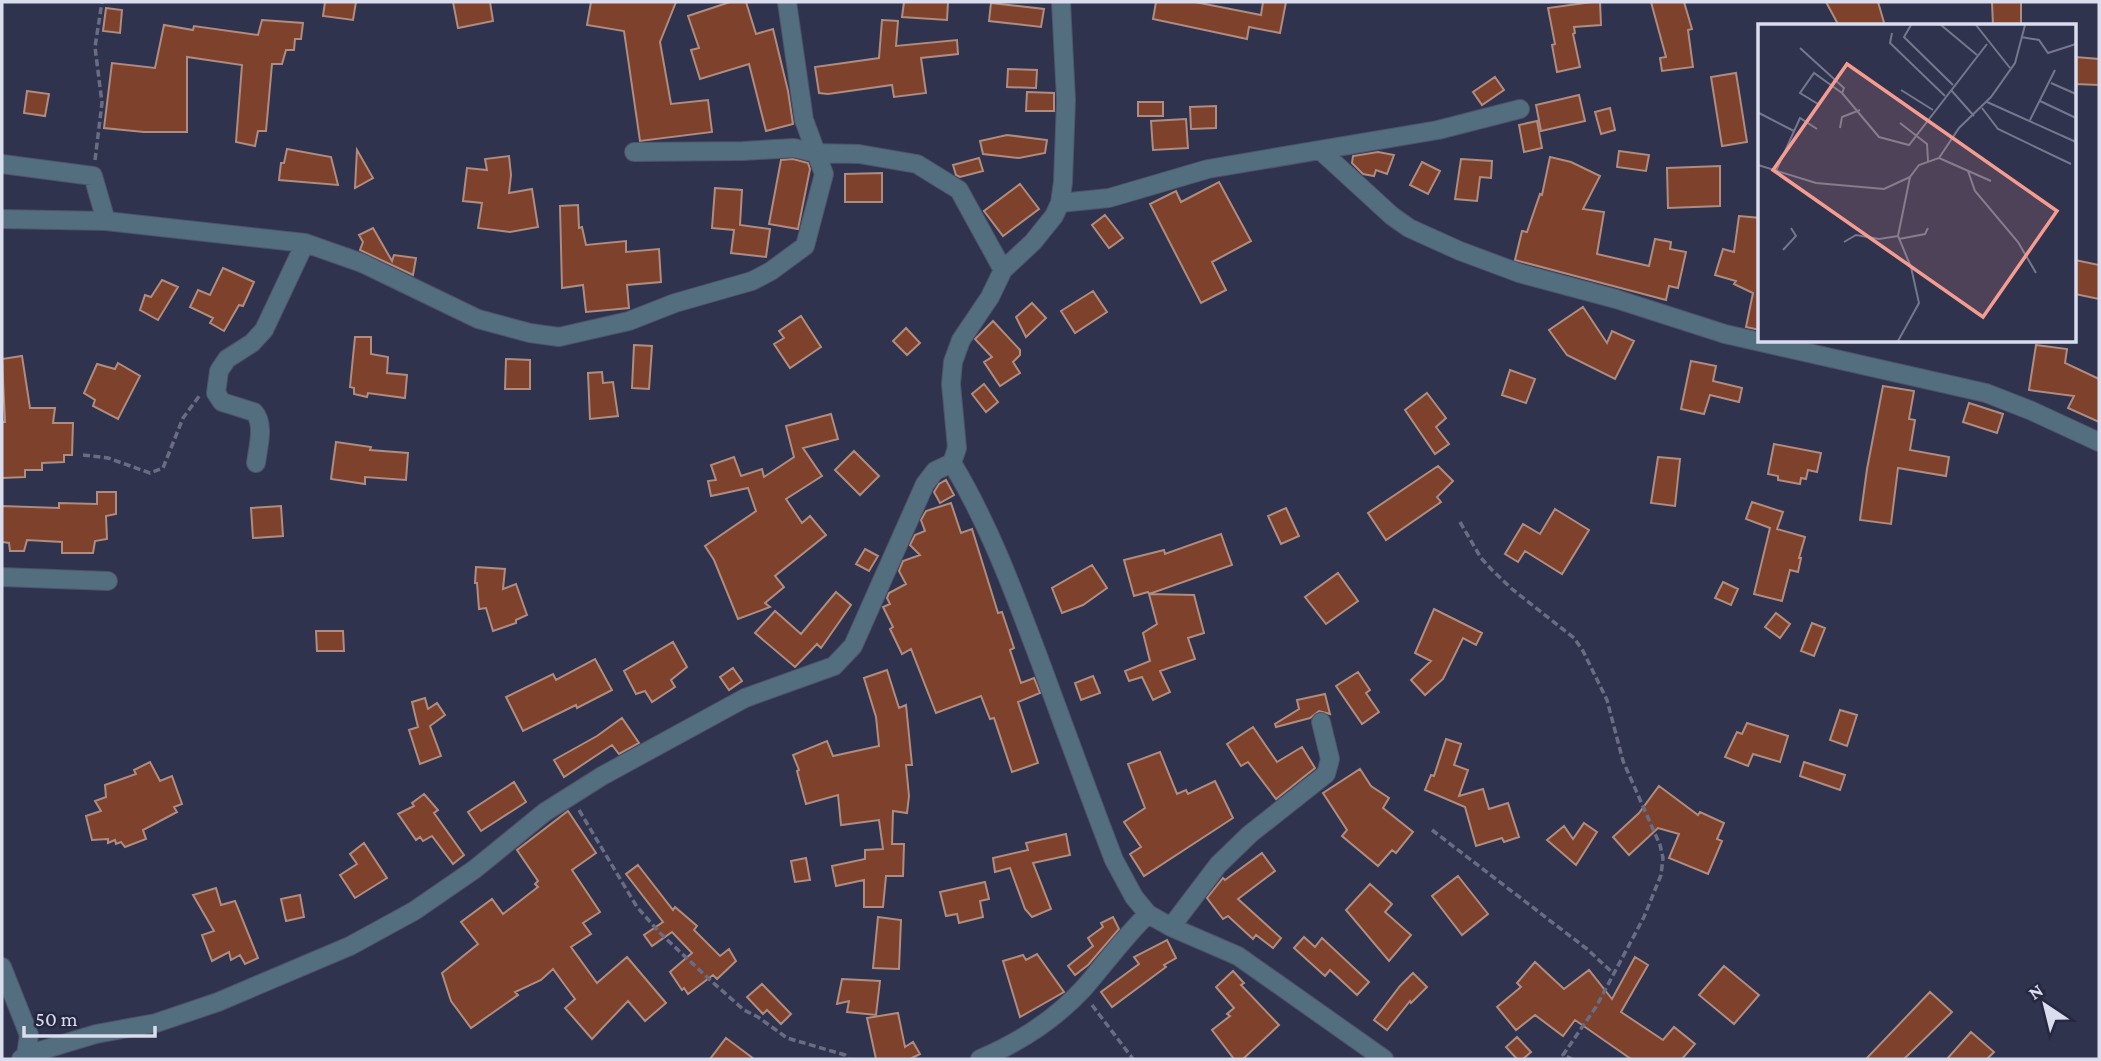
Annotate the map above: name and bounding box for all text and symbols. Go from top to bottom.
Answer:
inset map [1758,24,2076,343]
north arrow [2010,970,2080,1040]
text: N [2024,979,2047,1004]
scale bar [24,995,156,1038]
text: 50 m [35,1007,78,1031]

